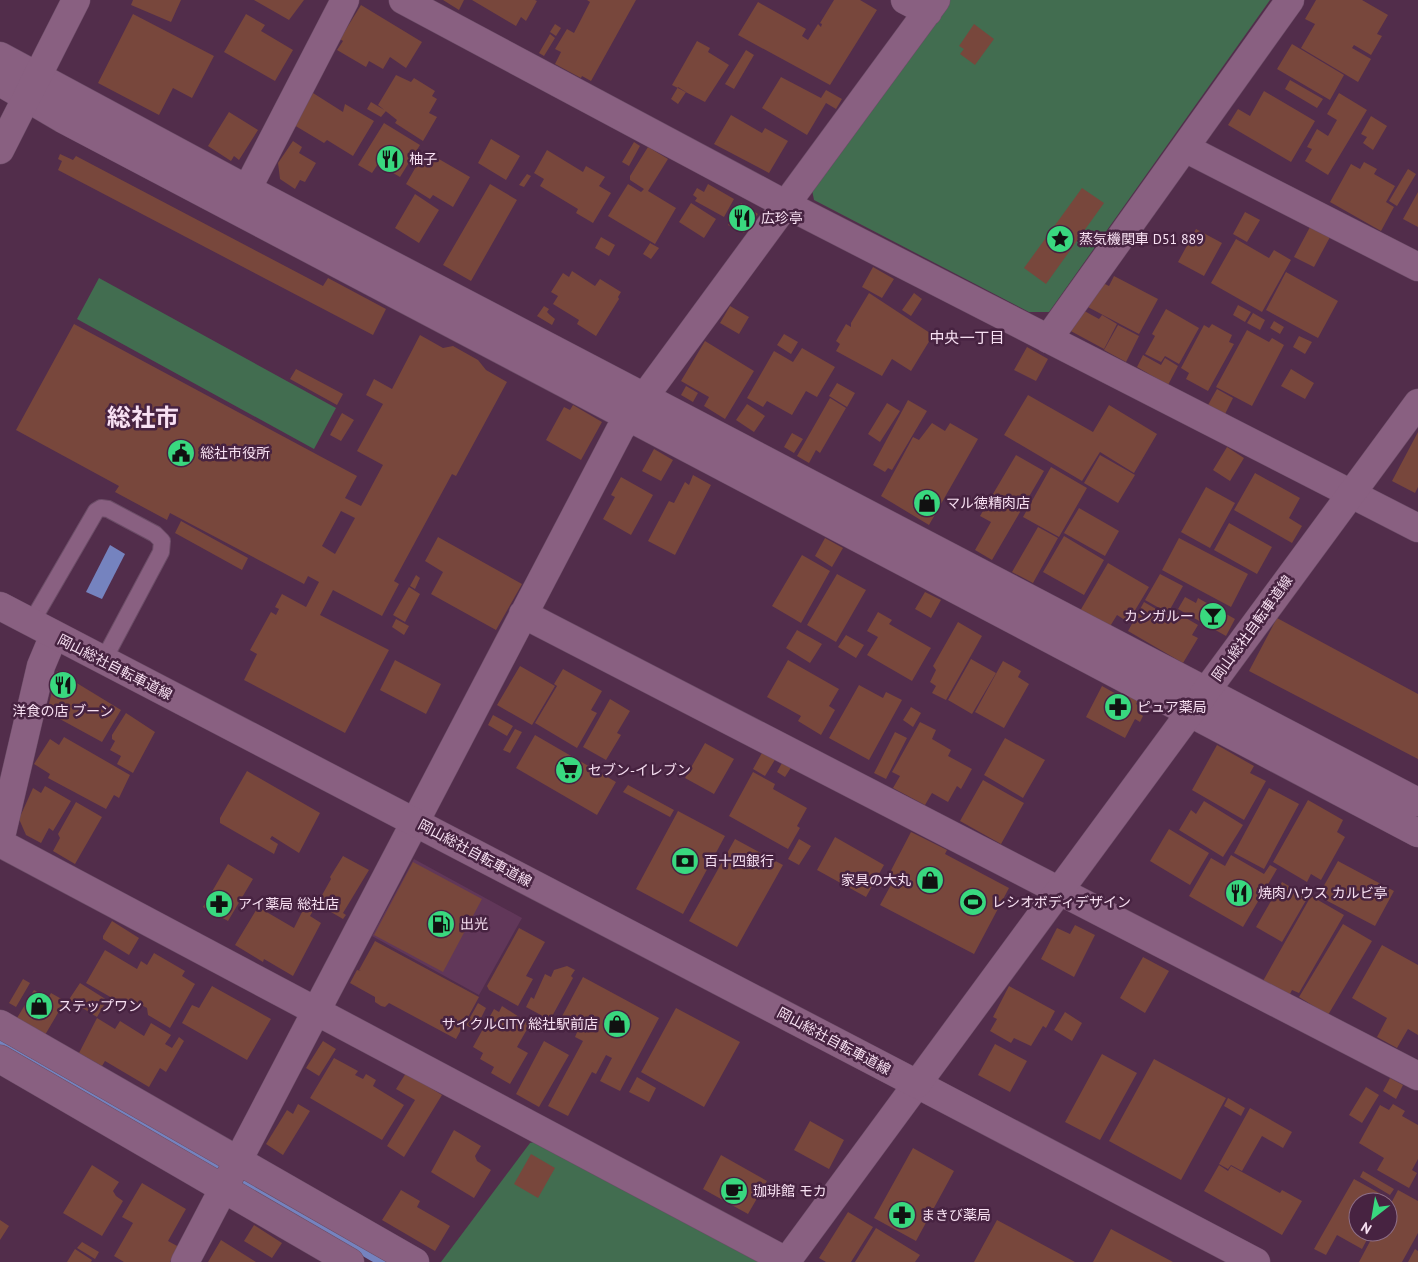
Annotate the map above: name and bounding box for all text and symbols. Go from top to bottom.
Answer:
restaurant icon: 柚子 [375,144,405,174]
place label: 柚子 [409,150,437,168]
restaurant icon: 広珍亭 [727,203,757,233]
place label: 広珍亭 [761,209,803,227]
place icon: 蒸気機関車 D51 889 [1045,224,1075,254]
place label: 蒸気機関車 D51 889 [1079,230,1204,248]
district label: 中央一丁目 [929,328,1005,347]
district label: 総社市 [107,402,179,433]
public building icon: 総社市役所 [166,438,196,468]
place label: 総社市役所 [200,444,270,462]
shop icon: マル徳精肉店 [912,488,942,518]
place label: マル徳精肉店 [946,494,1030,512]
street label: 岡山総社自転車道線 [1208,572,1296,684]
bar icon: カンガルー [1198,601,1228,631]
place label: カンガルー [1124,607,1194,625]
street label: 岡山総社自転車道線 [55,630,175,704]
restaurant icon: 洋食の店 ブーン [48,670,78,700]
pharmacy icon: ピュア薬局 [1103,692,1133,722]
place label: ピュア薬局 [1137,698,1207,716]
place label: 洋食の店 ブーン [12,702,114,720]
supermarket icon: セブン-イレブン [554,755,584,785]
place label: セブン-イレブン [588,761,691,779]
street label: 岡山総社自転車道線 [415,815,535,891]
bank icon: 百十四銀行 [670,846,700,876]
place label: 百十四銀行 [704,852,774,870]
shop icon: 家具の大丸 [915,865,945,895]
place label: 家具の大丸 [841,871,911,889]
restaurant icon: 焼肉ハウス カルビ亭 [1224,878,1254,908]
place label: 焼肉ハウス カルビ亭 [1258,884,1388,902]
sports icon: レシオボディデザイン [958,887,988,917]
pharmacy icon: アイ薬局 総社店 [204,889,234,919]
place label: レシオボディデザイン [992,893,1131,911]
place label: アイ薬局 総社店 [238,895,339,913]
fuel station icon: 出光 [426,909,456,939]
place label: 出光 [460,915,488,933]
shop icon: ステップワン [24,991,54,1021]
place label: ステップワン [58,997,142,1015]
street label: 岡山総社自転車道線 [774,1003,894,1079]
shop icon: サイクルCITY 総社駅前店 [602,1009,632,1039]
place label: サイクルCITY 総社駅前店 [442,1015,598,1033]
cafe icon: 珈琲館 モカ [719,1176,749,1206]
place label: 珈琲館 モカ [753,1182,827,1200]
north arrow [1348,1192,1398,1242]
pharmacy icon: まきび薬局 [887,1200,917,1230]
place label: まきび薬局 [921,1206,991,1224]
text: N [1358,1218,1375,1238]

